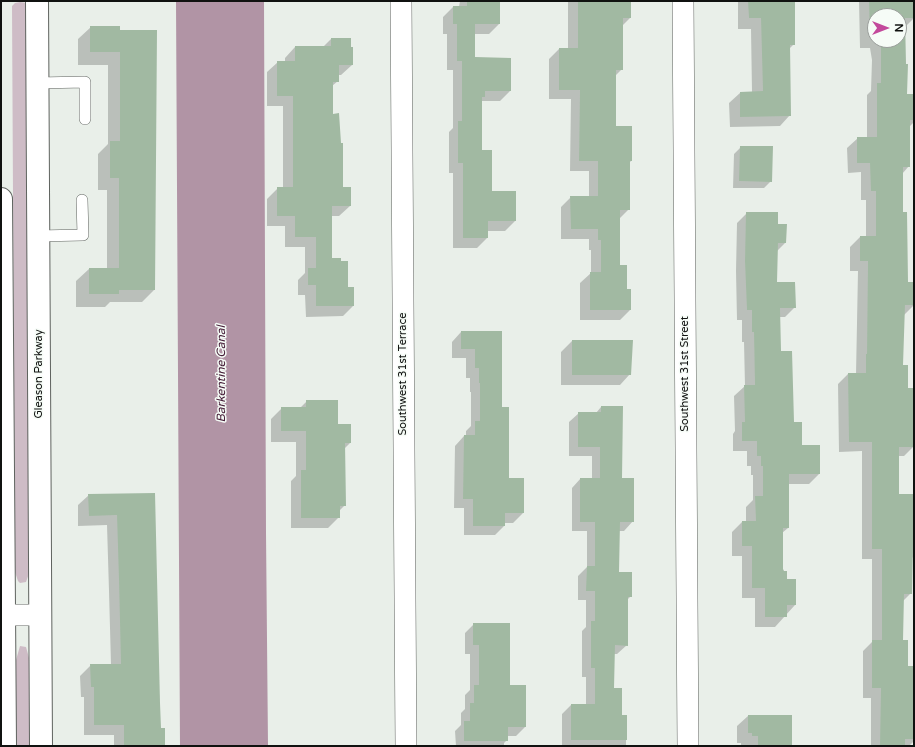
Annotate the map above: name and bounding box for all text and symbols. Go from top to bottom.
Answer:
north arrow [867,8,907,48]
text: N [892,24,905,32]
street label: Southwest 31st Terrace [396,312,410,436]
street label: Southwest 31st Street [678,316,692,432]
water label: Barkentine Canal [215,326,229,422]
street label: Gleason Parkway [32,329,46,419]

